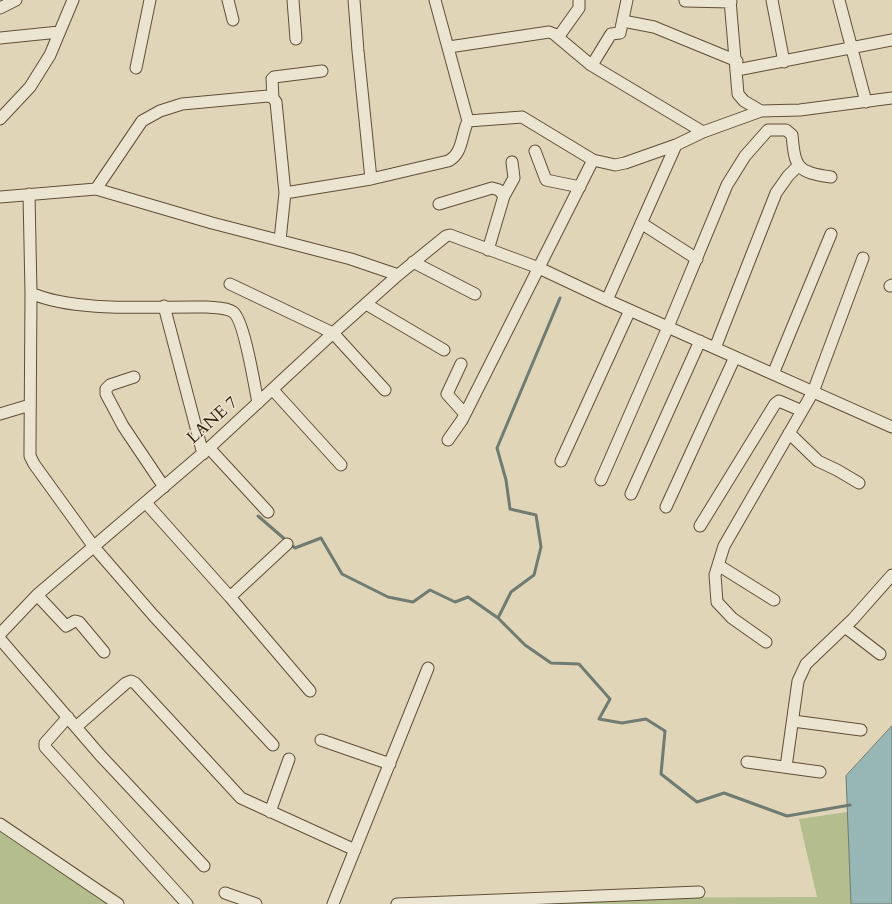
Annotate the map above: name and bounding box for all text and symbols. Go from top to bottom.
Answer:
street label: LANE 7 [184,393,242,449]

